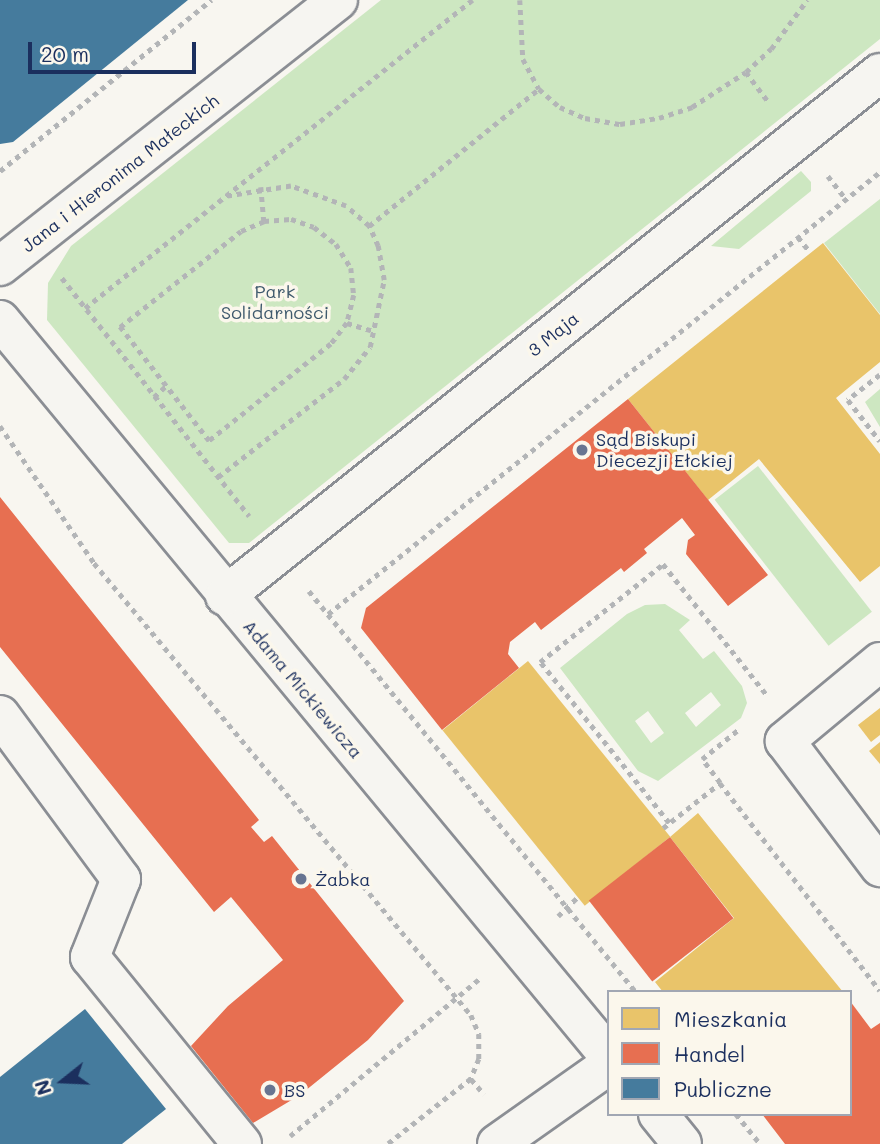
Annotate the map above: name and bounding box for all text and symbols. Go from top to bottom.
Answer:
scale bar [32,28,200,72]
text: 20 m [41,40,89,67]
street label: Jana i Hieronima Małeckich [17,89,223,257]
park label: Park Solidarności [221,281,329,324]
street label: 3 Maja [523,307,583,361]
place label: Sąd Biskupi Diecezji Ełckiej [596,429,733,472]
marker: Sąd Biskupi Diecezji Ełckiej [574,442,590,458]
street label: Adama Mickiewicza [239,615,367,763]
place label: Żabka [315,868,371,890]
marker: Żabka [293,871,309,887]
legend [607,990,852,1116]
text: Mieszkania [674,1005,787,1032]
text: Handel [674,1040,745,1067]
north arrow [28,1046,98,1116]
text: Publiczne [674,1075,772,1102]
text: N [28,1077,57,1098]
place label: BS [284,1079,305,1101]
marker: BS [262,1082,278,1098]

